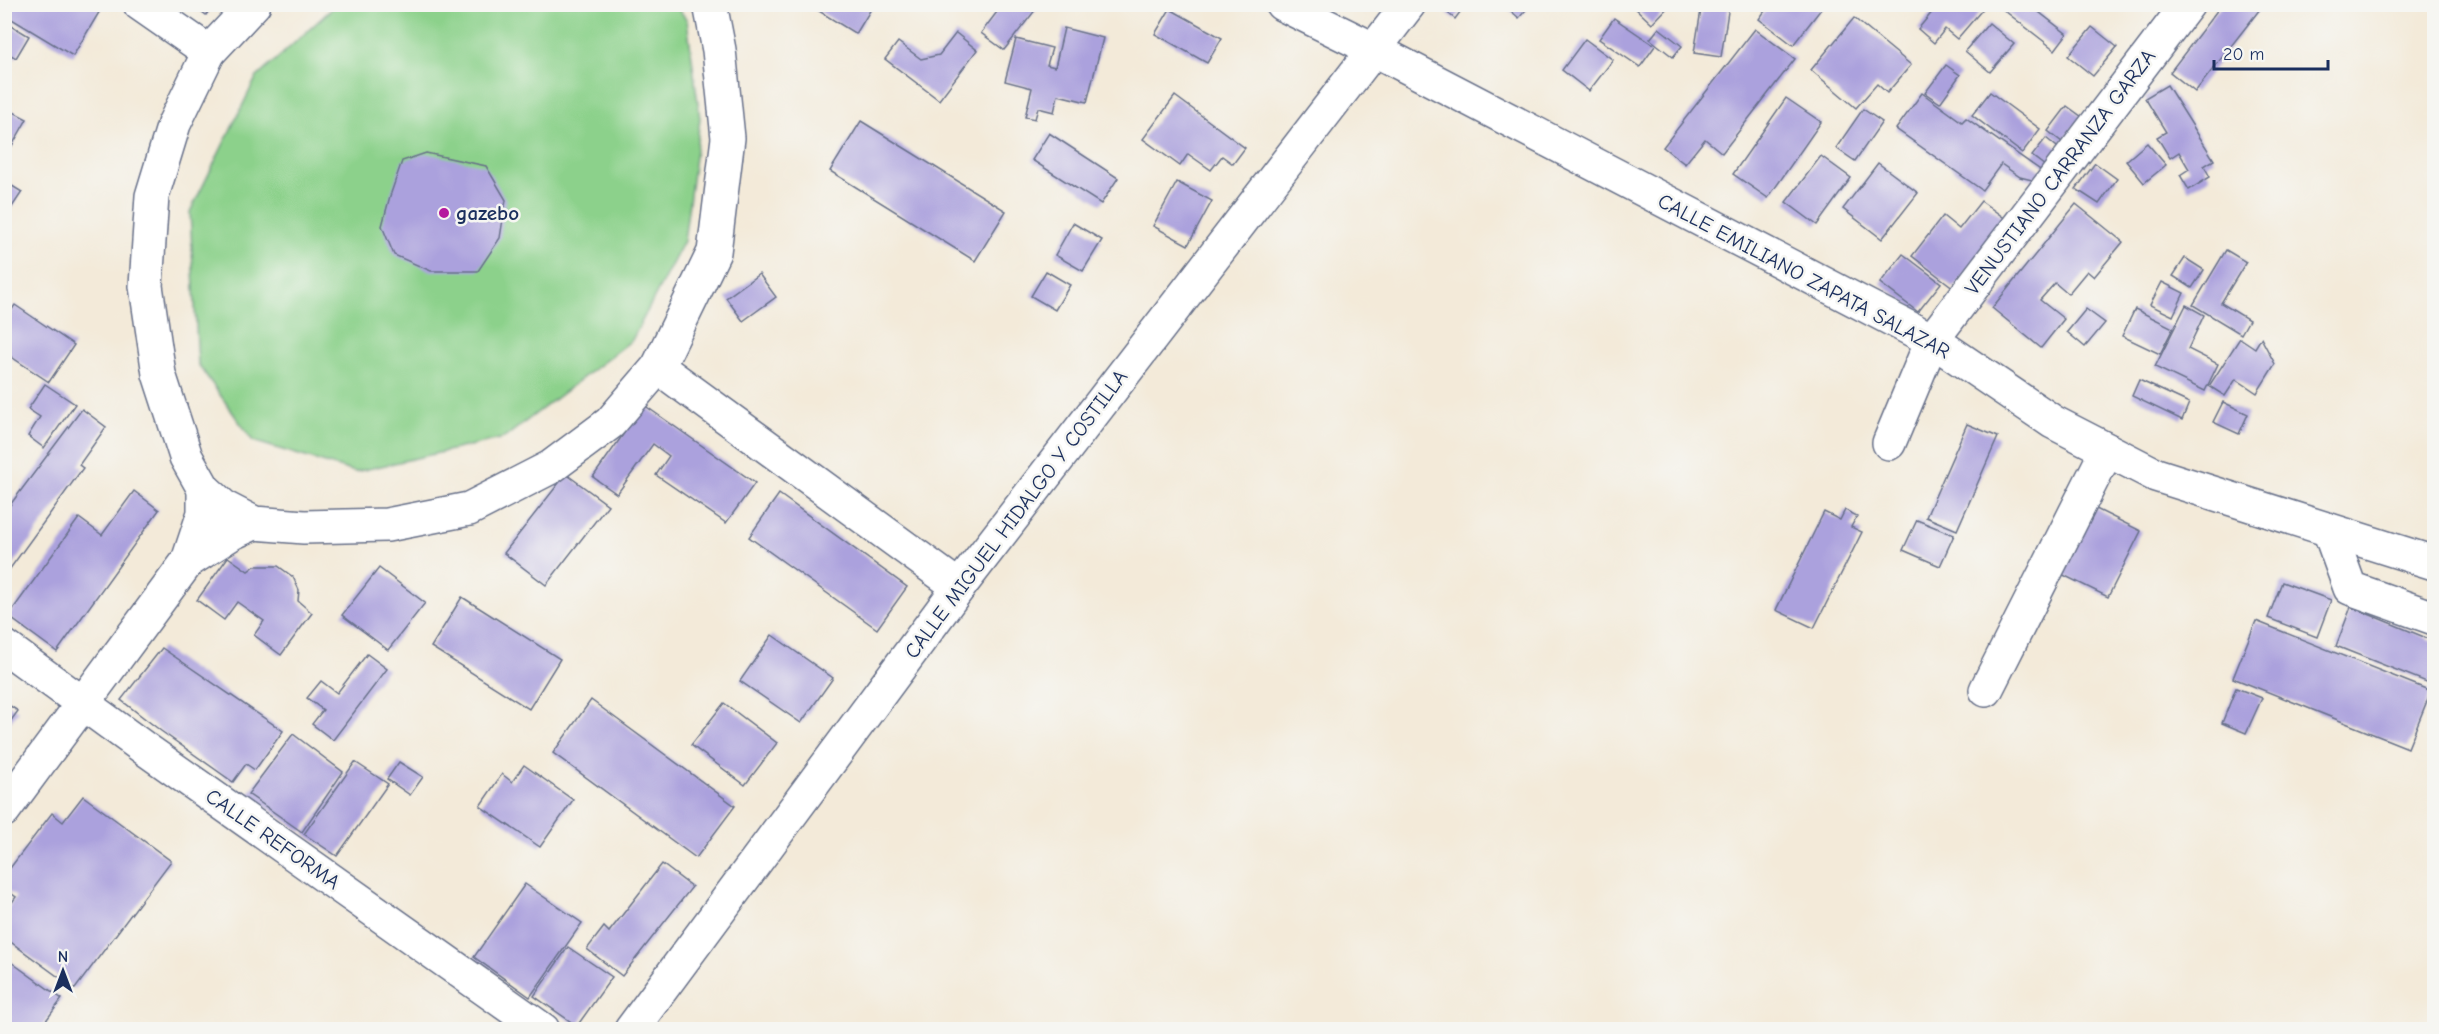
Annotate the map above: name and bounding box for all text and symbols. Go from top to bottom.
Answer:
scale bar [2214,33,2328,71]
street label: VENUSTIANO CARRANZA GARZA [1960,44,2160,300]
text: 20 m [2223,44,2264,65]
street label: CALLE EMILIANO ZAPATA SALAZAR [1654,189,1954,363]
place label: gazebo [456,201,519,225]
marker: gazebo [437,206,451,220]
street label: CALLE MIGUEL HIDALGO Y COSTILLA [900,365,1132,663]
street label: CALLE REFORMA [201,784,345,894]
north arrow [33,941,93,1001]
text: N [58,948,68,966]

